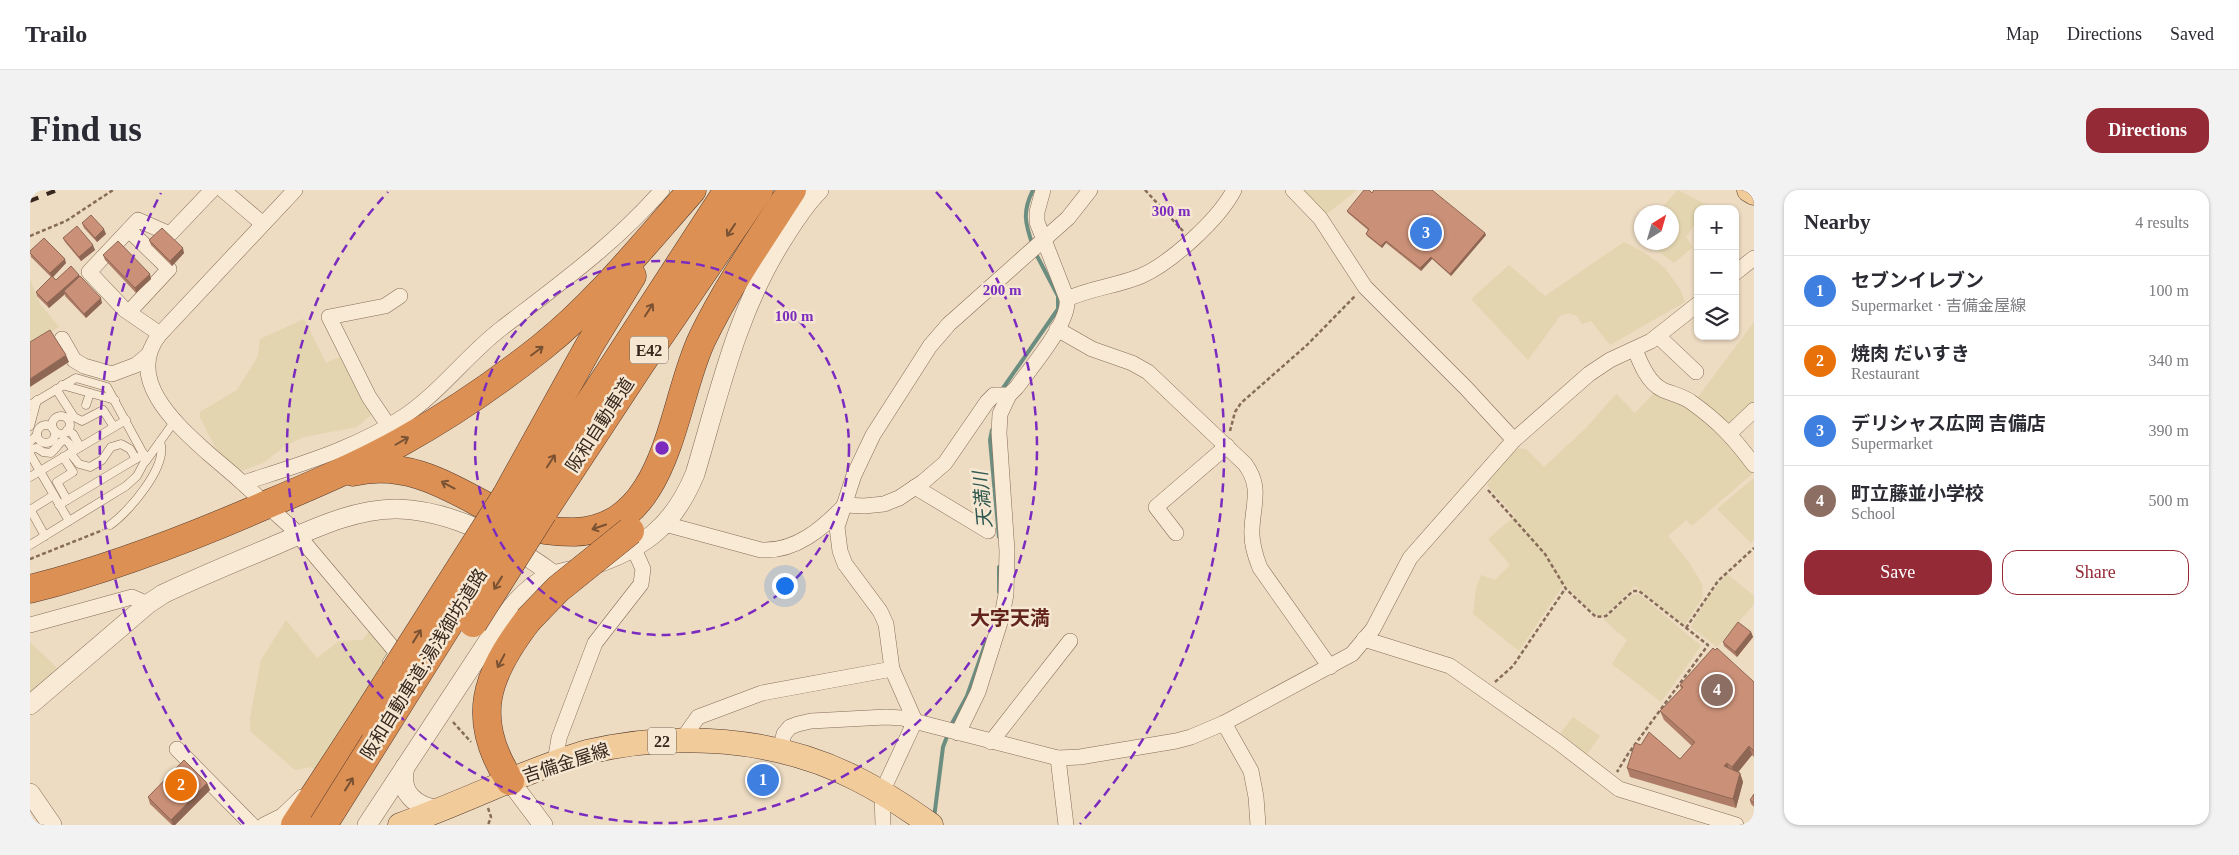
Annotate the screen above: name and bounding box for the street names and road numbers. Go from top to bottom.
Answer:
road number: E42 [630,336,668,364]
street label: 阪和自動車道 [562,374,638,476]
street label: 阪和自動車道;湯浅御坊道路 [357,565,491,763]
road number: 22 [648,728,676,754]
street label: 吉備金屋線 [520,740,612,786]

